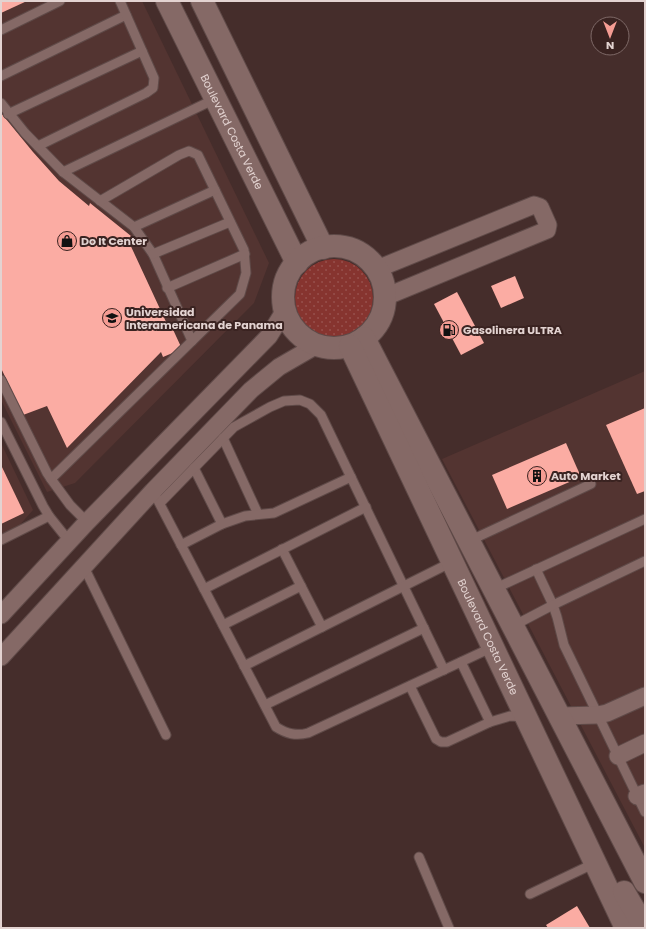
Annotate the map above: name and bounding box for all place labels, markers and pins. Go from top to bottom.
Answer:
shop icon: Do It Center [56,230,78,252]
place label: Do It Center [81,233,147,249]
place label: Universidad Interamericana de Panama [126,304,283,333]
school or university icon: Universidad Interamericana de Panama [101,307,123,329]
fuel station icon: Gasolinera ULTRA [438,319,460,341]
place label: Gasolinera ULTRA [463,322,562,338]
building icon: Auto Market [526,465,548,487]
place label: Auto Market [551,468,621,484]

